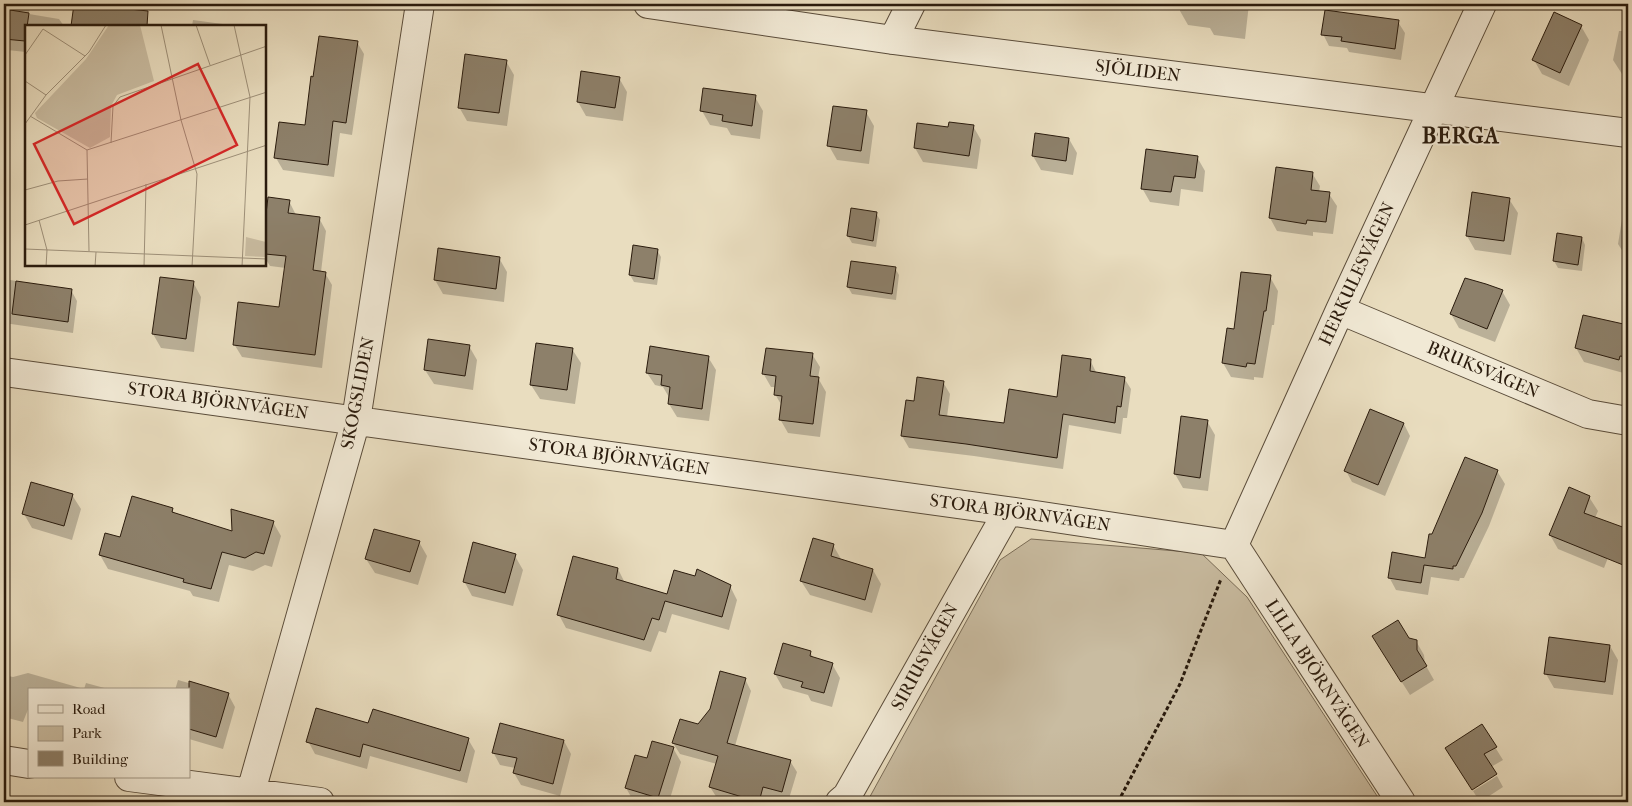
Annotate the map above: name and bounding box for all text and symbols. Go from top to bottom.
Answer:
inset map [25,25,266,266]
street label: SJÖLIDEN [1094,54,1182,87]
district label: BERGA [1422,123,1500,149]
street label: HERKULESVÄGEN [1314,198,1399,349]
street label: SKOGSLIDEN [337,335,379,451]
street label: BRUKSVÄGEN [1424,336,1543,403]
street label: STORA BJÖRNVÄGEN [126,377,310,424]
street label: STORA BJÖRNVÄGEN [527,433,711,480]
street label: STORA BJÖRNVÄGEN [928,489,1112,536]
street label: LILLA BJÖRNVÄGEN [1261,595,1374,753]
street label: SIRIUSVÄGEN [886,599,963,714]
legend [28,688,190,778]
text: Road [72,700,106,718]
text: Park [72,724,102,742]
text: Building [72,750,129,768]

